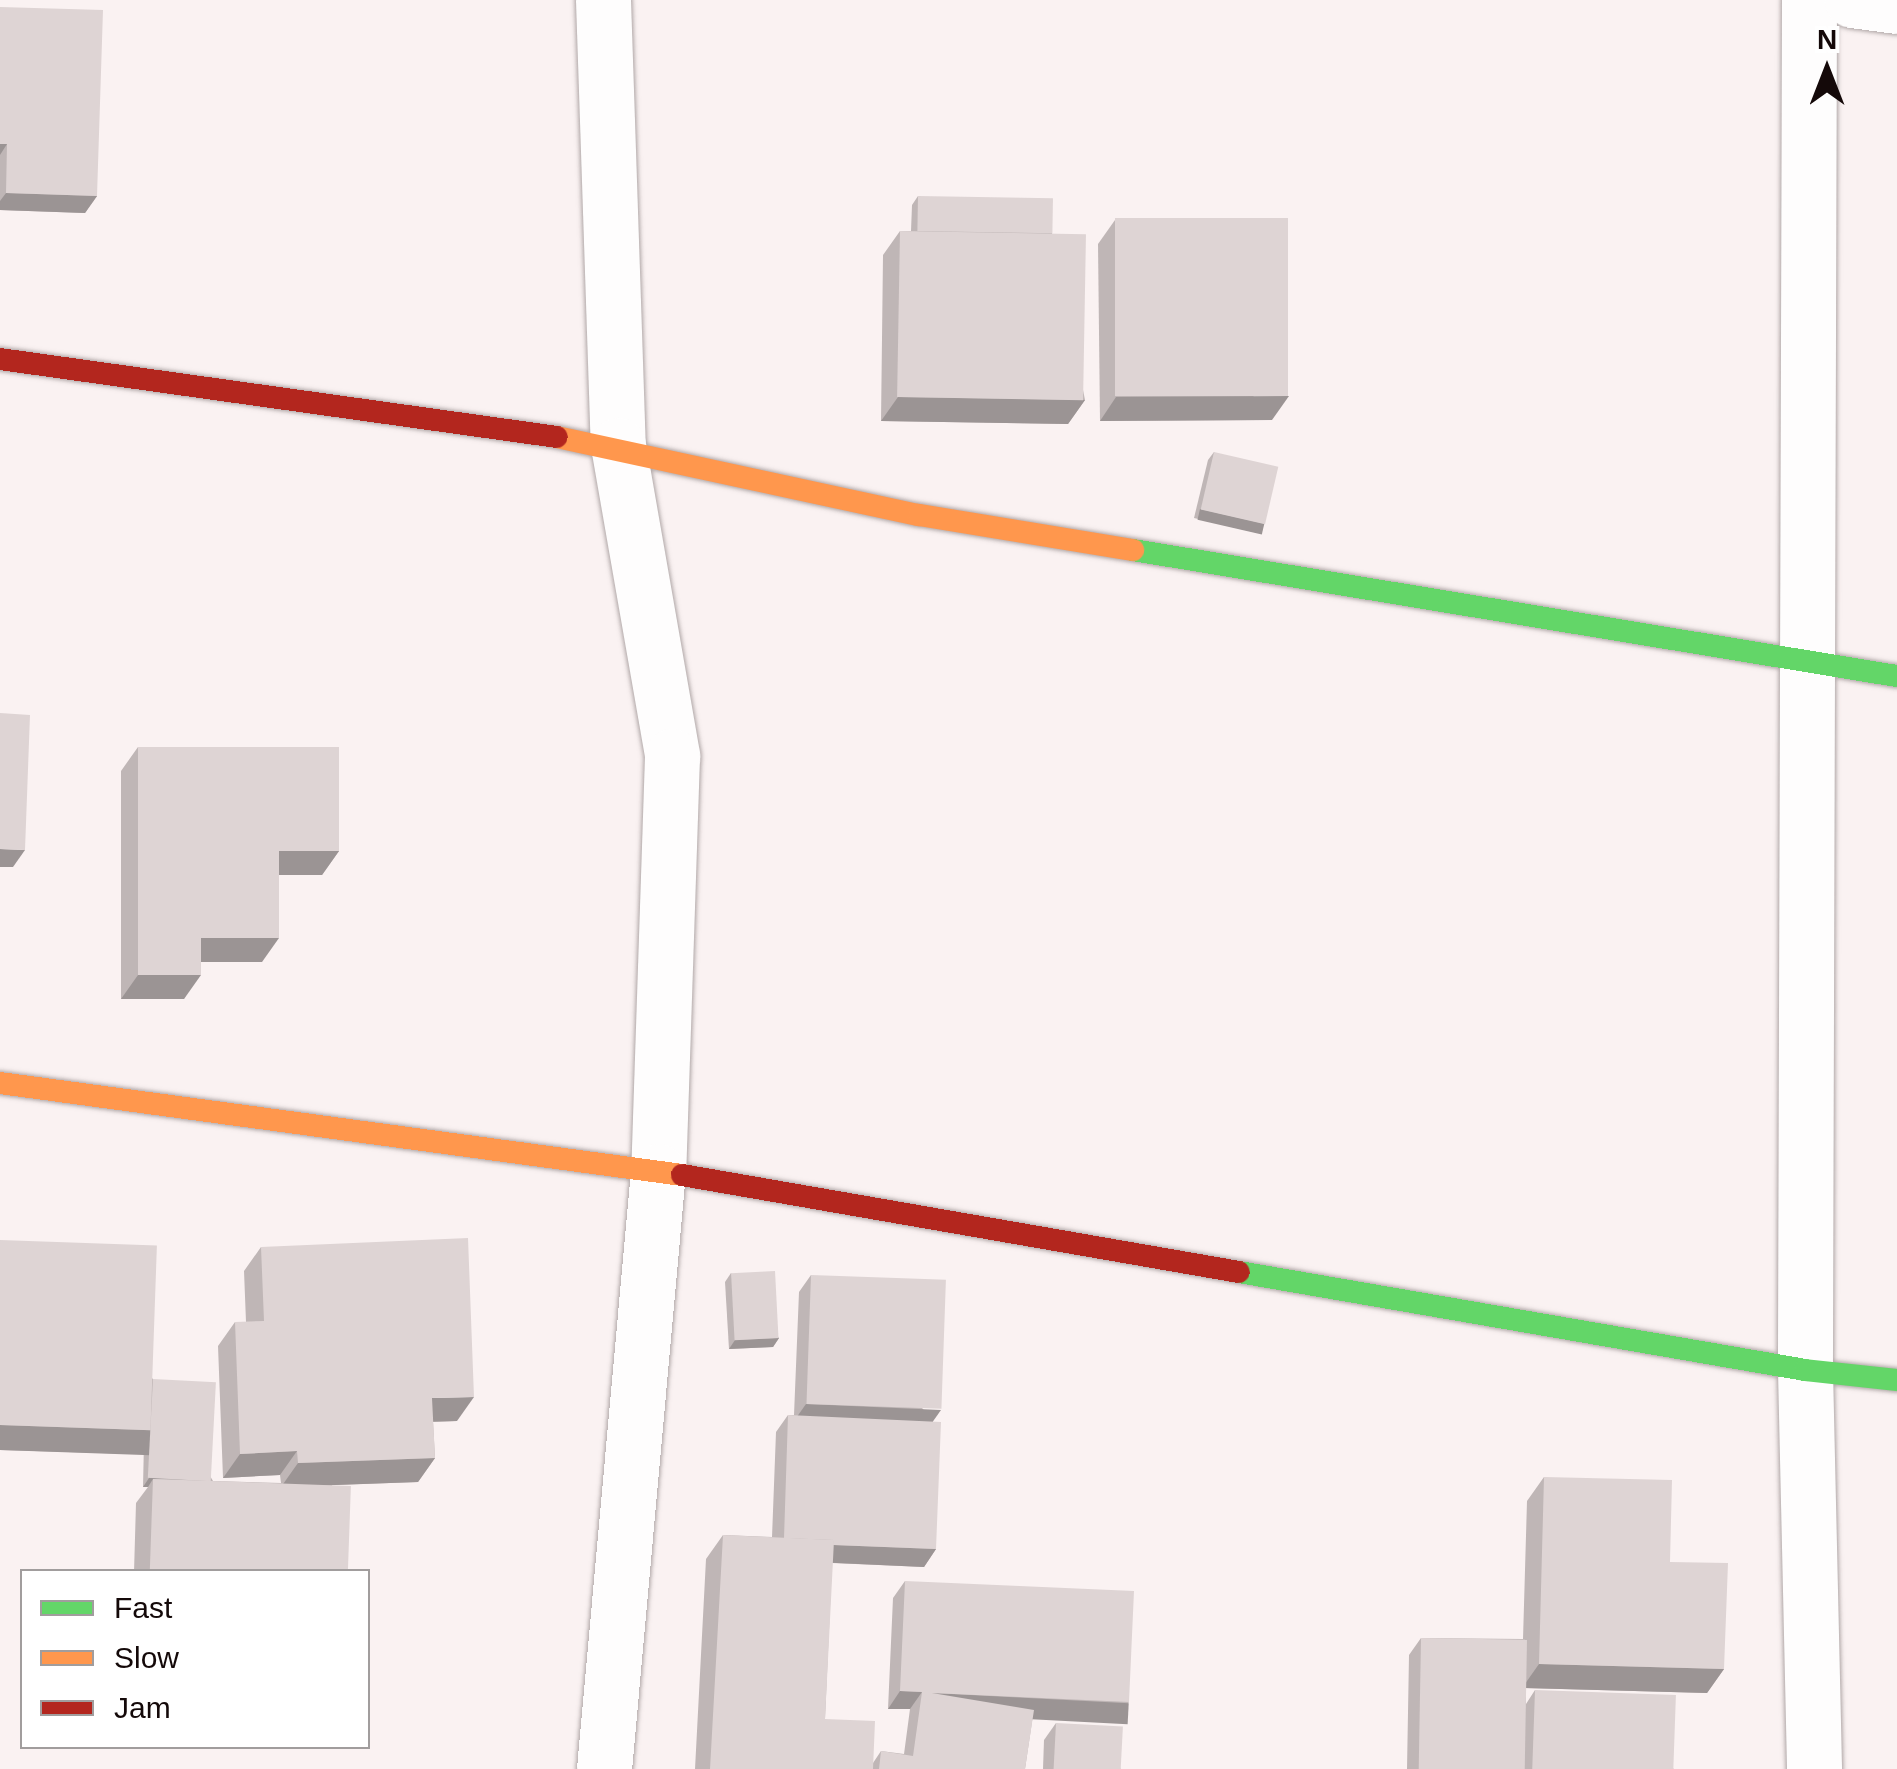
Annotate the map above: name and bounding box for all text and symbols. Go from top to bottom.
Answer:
north arrow [1777,20,1877,120]
text: N [1817,24,1837,55]
legend [20,1569,370,1749]
text: Fast [114,1591,172,1624]
text: Slow [114,1641,179,1674]
text: Jam [114,1691,171,1724]

